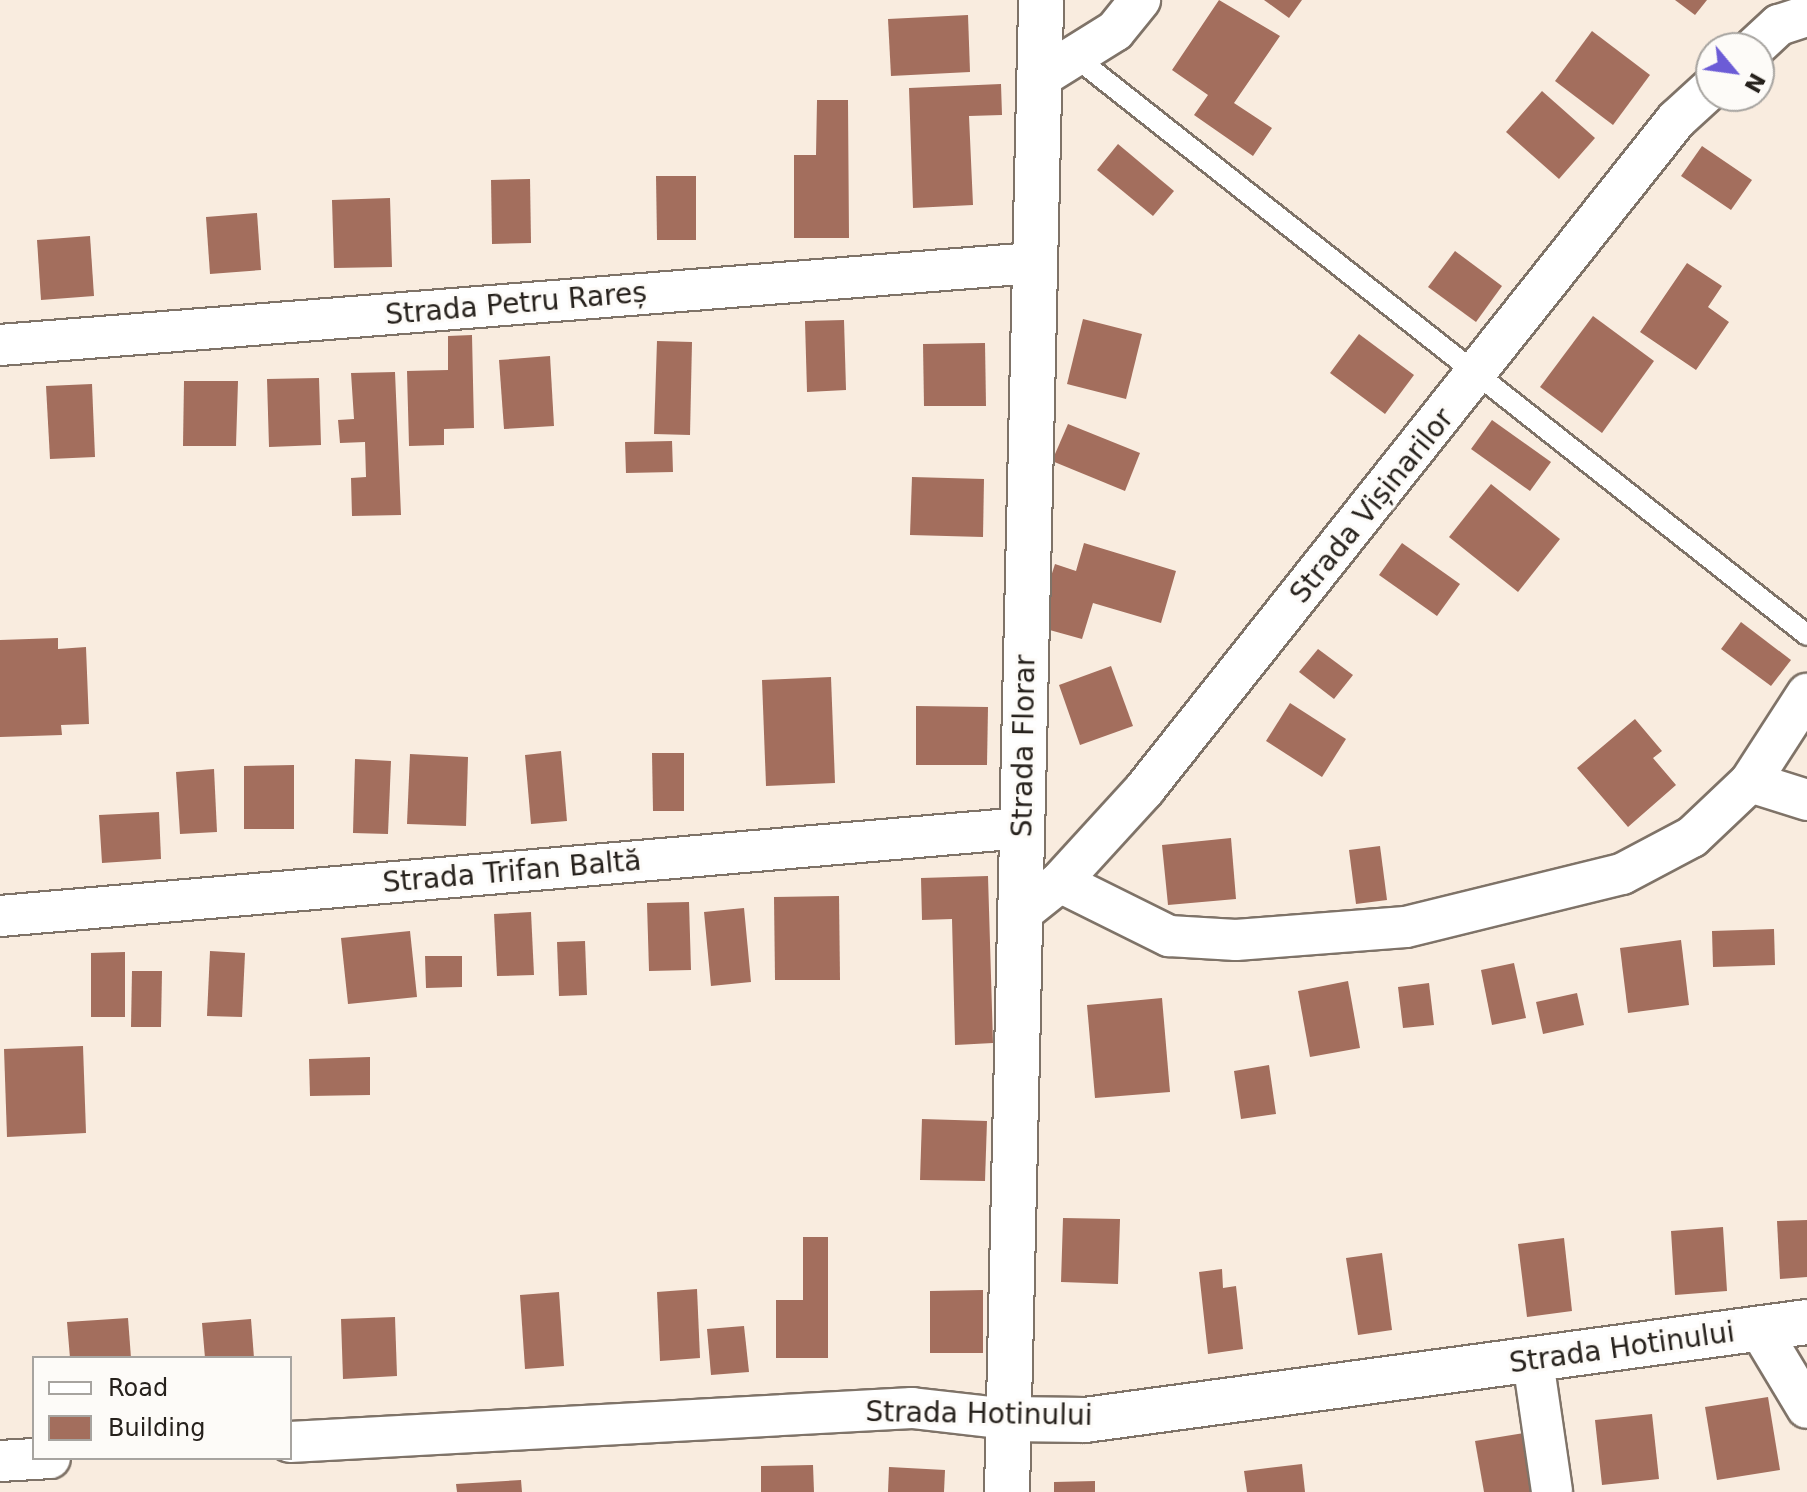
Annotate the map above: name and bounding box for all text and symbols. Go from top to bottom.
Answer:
north arrow [1695,32,1775,112]
text: N [1739,69,1770,97]
street label: Strada Petru Rareș [384,276,648,332]
street label: Strada Vișinarilor [1283,402,1461,610]
street label: Strada Florar [1006,654,1042,838]
street label: Strada Trifan Baltă [381,844,643,900]
street label: Strada Hotinului [1507,1316,1737,1380]
legend [32,1356,292,1460]
text: Road [108,1374,168,1402]
street label: Strada Hotinului [865,1395,1093,1433]
text: Building [108,1414,205,1442]

